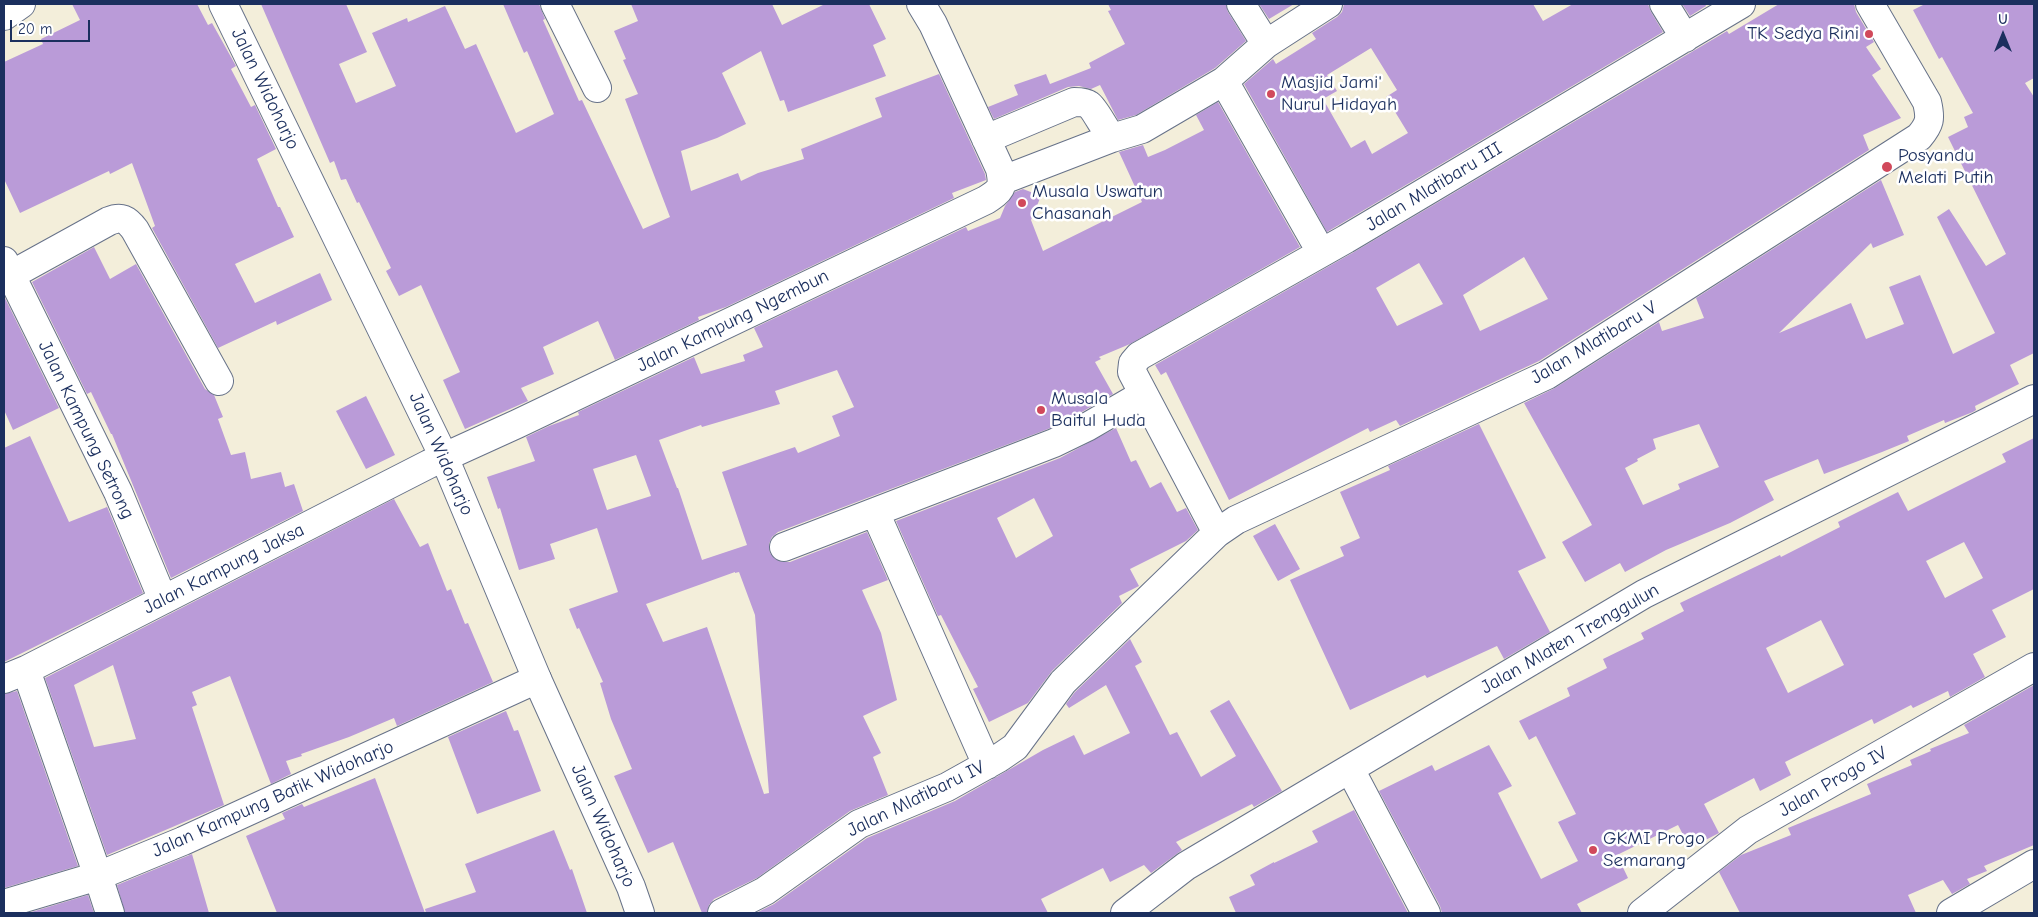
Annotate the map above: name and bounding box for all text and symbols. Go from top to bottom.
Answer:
scale bar [12,10,92,42]
north arrow [1978,10,2028,60]
text: U [1998,11,2008,28]
text: 20 m [18,20,52,38]
place label: TK Sedya Rini [1747,23,1859,45]
street label: Jalan Widoharjo [226,25,304,153]
marker: TK Sedya Rini [1863,28,1875,40]
place label: Masjid Jami' Nurul Hidayah [1281,72,1397,116]
marker: Masjid Jami' Nurul Hidayah [1265,88,1277,100]
street label: Jalan Mlatibaru III [1362,137,1506,237]
place label: Posyandu Melati Putih [1898,145,1994,189]
marker: Posyandu Melati Putih [1880,160,1894,174]
place label: Musala Uswatun Chasanah [1032,181,1163,225]
marker: Musala Uswatun Chasanah [1016,197,1028,209]
street label: Jalan Kampung Ngembun [633,265,833,377]
street label: Jalan Mlatibaru V [1527,296,1661,390]
street label: Jalan Kampung Setrong [33,337,139,523]
place label: Musala Baitul Huda [1051,388,1146,432]
street label: Jalan Widoharjo [404,389,478,519]
marker: Musala Baitul Huda [1035,404,1047,416]
street label: Jalan Kampung Jaksa [140,519,308,619]
street label: Jalan Mlaten Trenggulun [1477,579,1663,699]
street label: Jalan Kampung Batik Widoharjo [149,735,397,863]
street label: Jalan Progo IV [1775,742,1891,822]
street label: Jalan Mlatibaru IV [844,756,988,842]
street label: Jalan Widoharjo [566,761,640,891]
place label: GKMI Progo Semarang [1603,828,1705,872]
marker: GKMI Progo Semarang [1587,844,1599,856]

